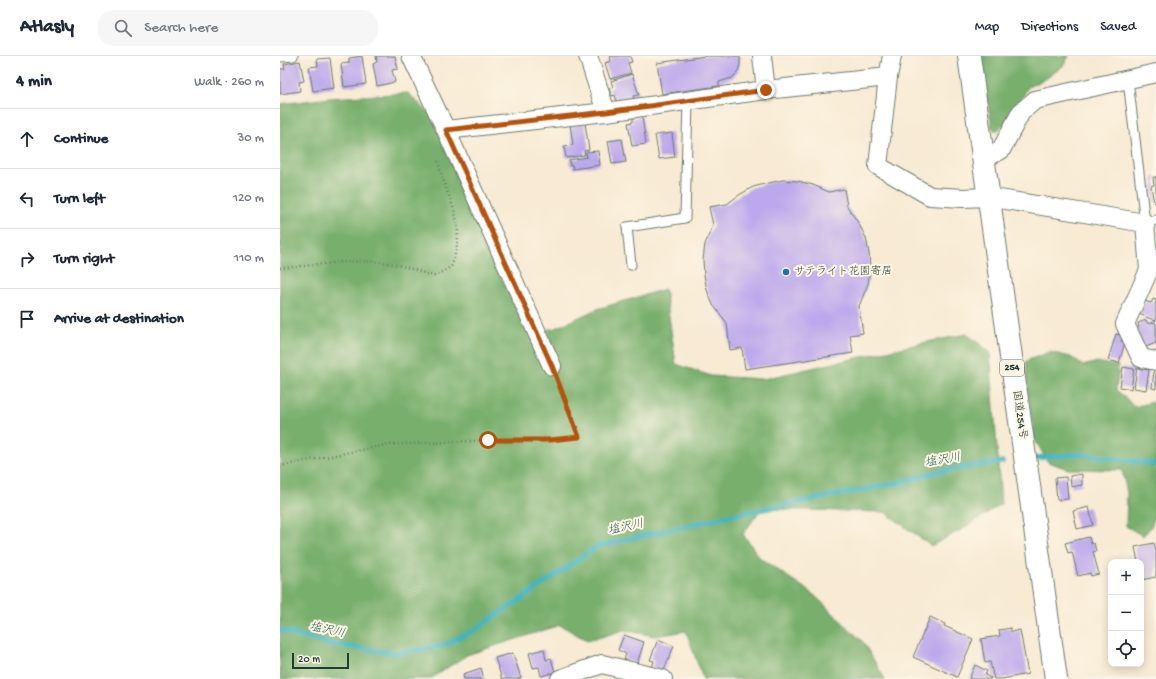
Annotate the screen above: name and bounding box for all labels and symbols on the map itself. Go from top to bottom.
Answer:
route end [757,81,775,99]
place label: サテライト花園寄居 [794,265,893,278]
marker: サテライト花園寄居 [781,267,791,277]
road number: 254 [1000,360,1024,376]
street label: 国道254号 [1010,390,1029,440]
route start [479,431,497,449]
water label: 塩沢川 [924,450,962,471]
water label: 塩沢川 [607,516,645,539]
water label: 塩沢川 [308,619,346,642]
scale bar [292,651,349,670]

